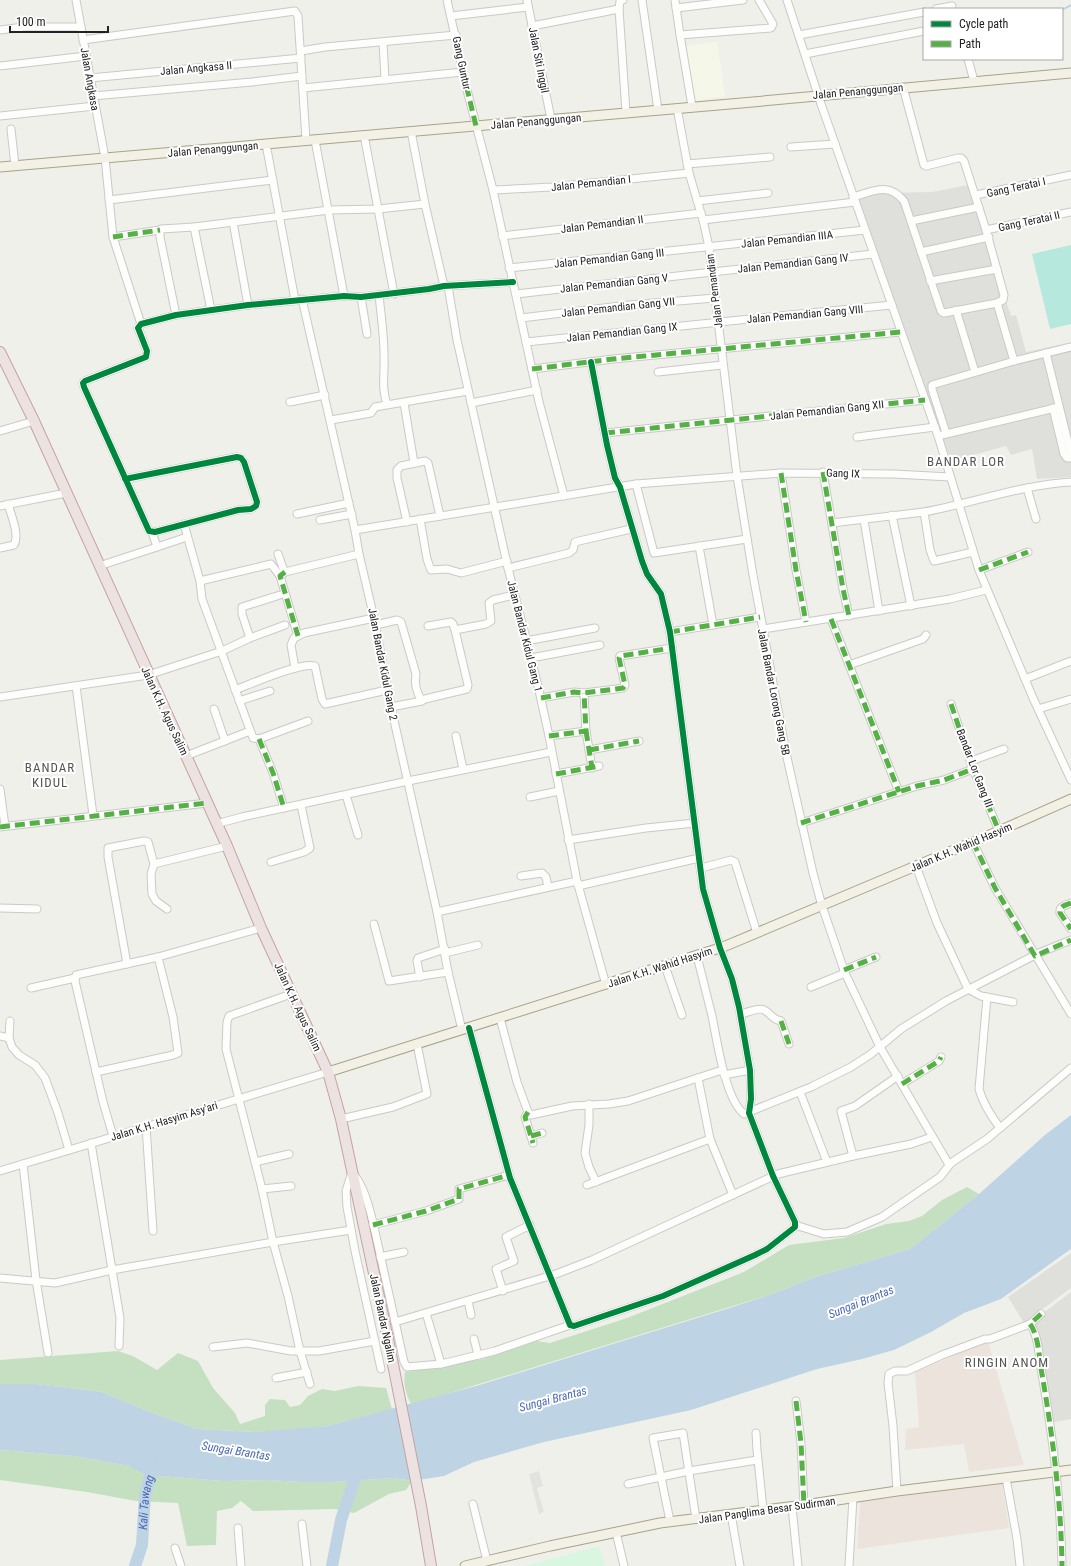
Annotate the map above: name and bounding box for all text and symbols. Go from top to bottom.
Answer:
scale bar [10,8,108,34]
legend [923,8,1063,60]
text: 100 m [16,15,46,29]
text: Cycle path [959,17,1009,31]
street label: Jalan Siti Inggil [526,26,551,94]
street label: Gang Guntur [450,35,474,92]
text: Path [959,37,981,51]
street label: Jalan Angkasa [78,47,101,112]
street label: Jalan Angkasa II [160,59,232,78]
street label: Jalan Penanggungan [812,81,904,102]
street label: Jalan Penanggungan [490,111,582,132]
street label: Jalan Penanggungan [167,139,259,160]
street label: Jalan Pemandian I [551,173,632,194]
street label: Gang Teratai I [985,175,1047,200]
street label: Gang Teratai II [997,209,1061,234]
street label: Jalan Pemandian II [560,213,644,236]
street label: Jalan Pemandian IIIA [741,228,834,251]
street label: Jalan Pemandian Gang III [553,246,665,271]
street label: Jalan Pemandian Gang IV [737,251,849,276]
street label: Jalan Pemandian [703,253,726,329]
street label: Jalan Pemandian Gang V [559,271,669,296]
street label: Jalan Pemandian Gang VII [561,295,675,320]
street label: Jalan Pemandian Gang VIII [746,303,864,326]
street label: Jalan Pemandian Gang IX [566,320,678,345]
street label: Jalan Pemandian Gang XII [770,398,884,423]
district label: BANDAR LOR [927,454,1005,469]
street label: Gang IX [826,466,860,481]
street label: Jalan Bandar Kidul Gang 1 [504,579,545,693]
street label: Jalan Bandar Kidul Gang 2 [365,607,400,721]
street label: Jalan Bandar Lorong Gang 5B [755,628,792,757]
street label: Jalan K.H. Agus Salim [138,665,191,758]
street label: Bandar Lor Gang III [954,727,995,809]
district label: BANDAR KIDUL [25,760,75,790]
street label: Jalan K.H. Wahid Hasyim [908,820,1014,875]
street label: Jalan K.H. Wahid Hasyim [606,944,714,991]
street label: Jalan K.H. Agus Salim [271,961,324,1054]
street label: Jalan K.H. Hasyim Asy'ari [109,1099,219,1144]
street label: Jalan Bandar Ngalim [367,1273,398,1364]
water label: Sungai Brantas [826,1283,896,1321]
district label: RINGIN ANOM [965,1355,1049,1370]
water label: Sungai Brantas [518,1383,588,1415]
water label: Sungai Brantas [201,1439,271,1463]
water label: Kali Tawang [136,1473,157,1530]
street label: Jalan Panglima Besar Sudirman [698,1494,836,1527]

